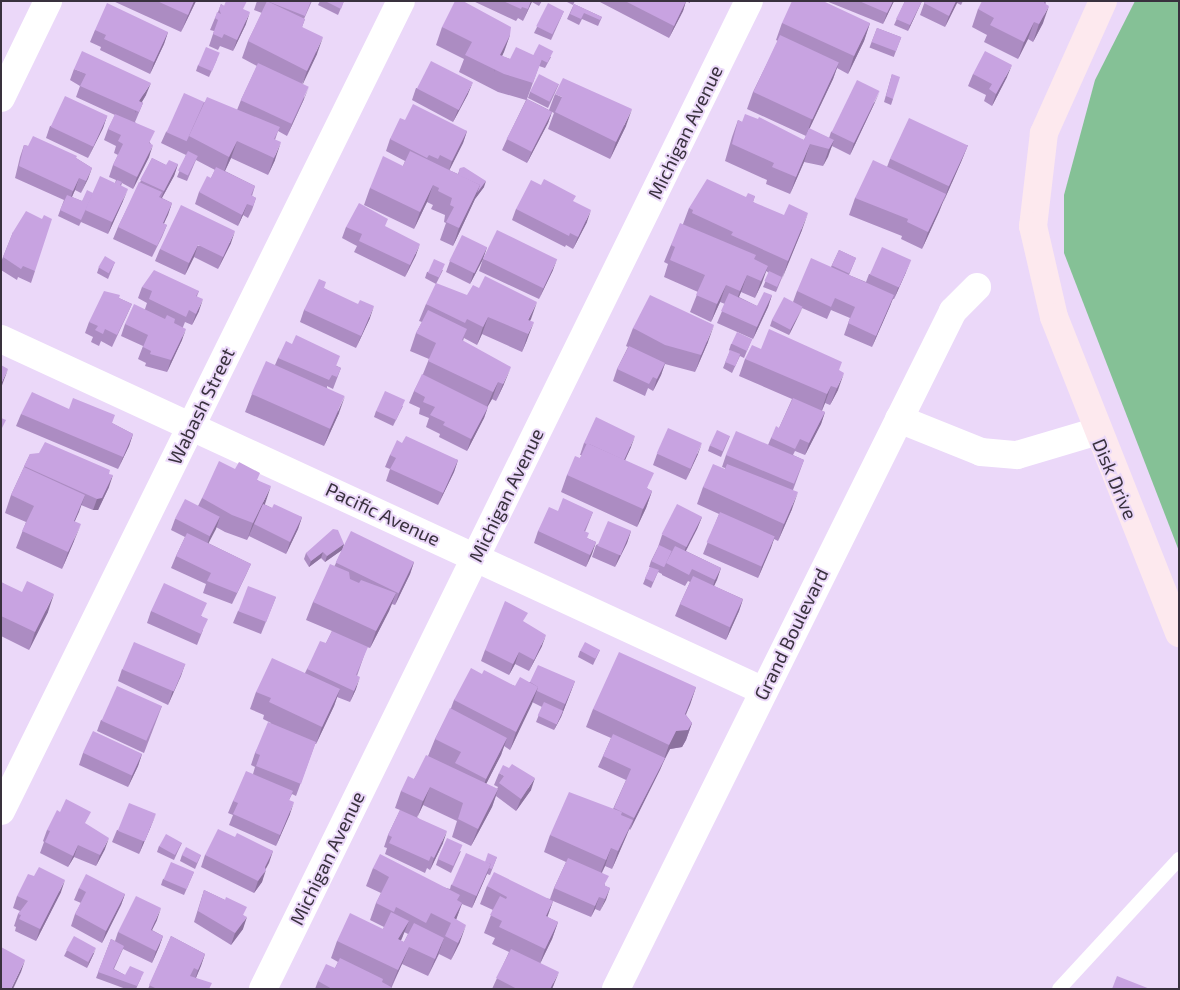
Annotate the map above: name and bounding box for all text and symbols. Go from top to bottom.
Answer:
street label: Michigan Avenue [643,61,727,203]
street label: Wabash Street [163,344,239,468]
street label: Michigan Avenue [464,424,548,566]
street label: Disk Drive [1088,435,1142,523]
street label: Pacific Avenue [322,477,444,551]
street label: Grand Boulevard [749,564,833,704]
street label: Michigan Avenue [285,787,369,929]

